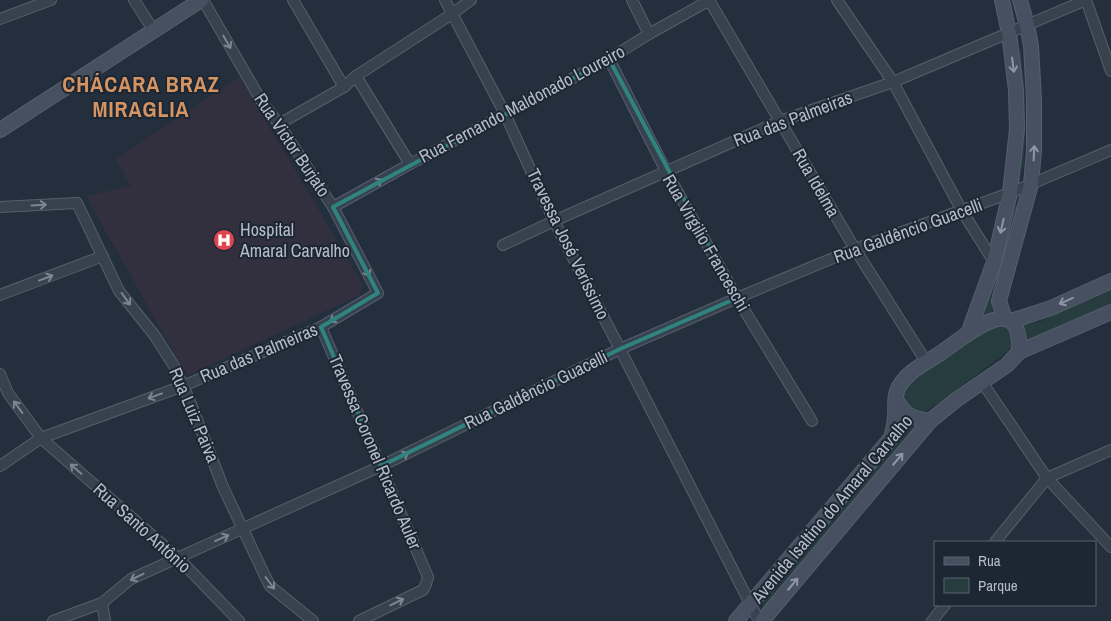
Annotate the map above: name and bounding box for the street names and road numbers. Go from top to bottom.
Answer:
street label: Rua Fernando Maldonado Loureiro [414,39,629,169]
street label: Rua das Palmeiras [730,84,856,153]
street label: Rua Victor Burjato [248,88,336,202]
street label: Rua Idelma [787,144,846,222]
street label: Travessa José Veríssimo [521,164,616,323]
street label: Rua Virgilio Franceschi [657,169,756,316]
street label: Rua Galdêncio Guacelli [830,192,986,269]
street label: Rua das Palmeiras [196,317,321,389]
street label: Rua Galdêncio Guacelli [460,344,612,435]
street label: Travessa Coronel Ricardo Auler [323,351,428,553]
street label: Rua Luiz Paiva [163,363,226,466]
street label: Avenida Isaltino do Amaral Carvalho [744,409,918,609]
street label: Rua Santo Antônio [88,477,197,578]

